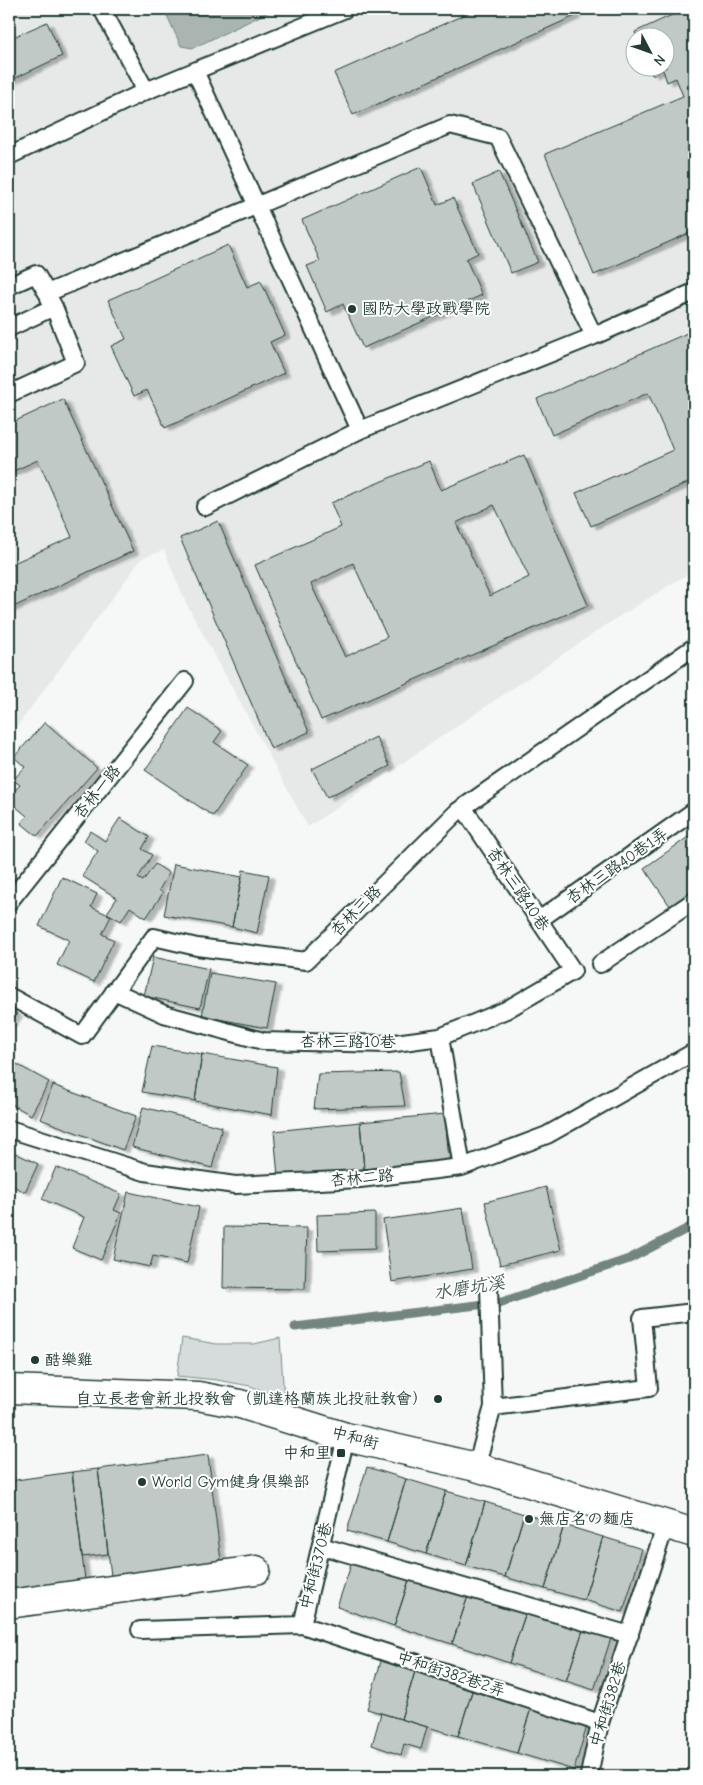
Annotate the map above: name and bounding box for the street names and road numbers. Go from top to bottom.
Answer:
street label: 杏林一路 [70,761,124,823]
street label: 杏林三路40巷1弄 [563,824,671,908]
street label: 杏林三路40巷 [483,844,553,934]
street label: 杏林三路 [327,882,385,940]
street label: 杏林三路10巷 [300,1033,396,1051]
street label: 杏林二路 [329,1166,395,1190]
street label: 中和街 [329,1423,381,1453]
street label: 中和街370巷 [296,1520,336,1612]
street label: 中和街382巷2弄 [394,1648,508,1700]
street label: 中和街382巷 [586,1659,630,1749]

